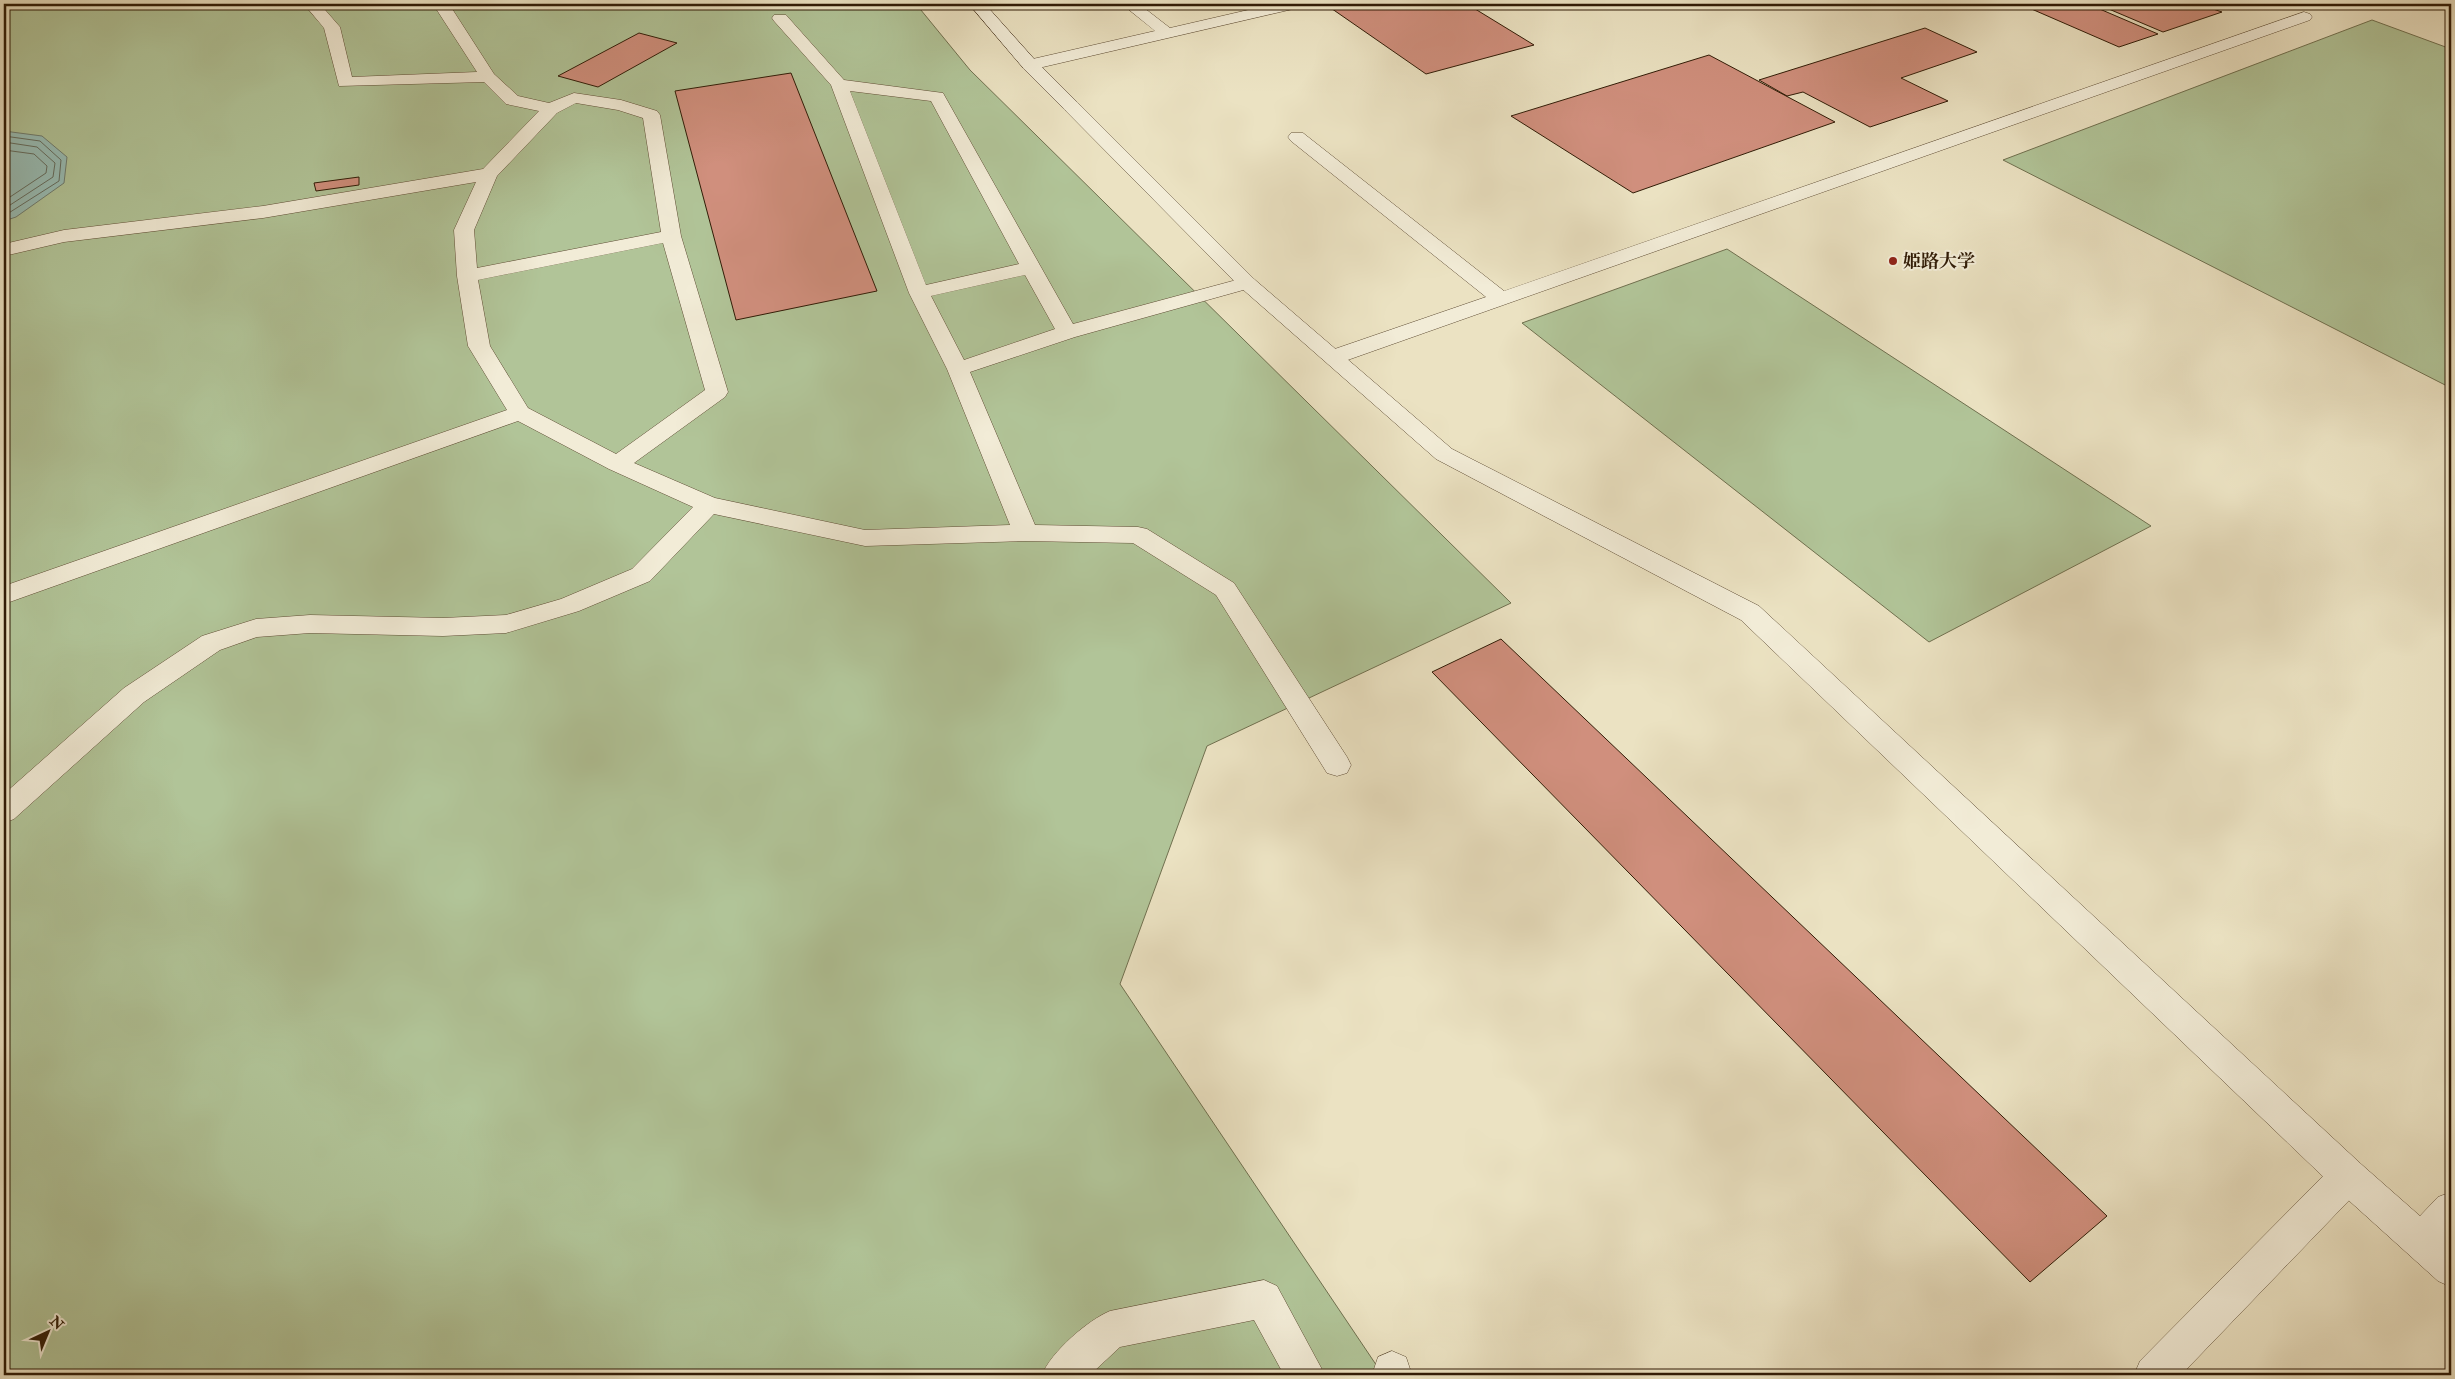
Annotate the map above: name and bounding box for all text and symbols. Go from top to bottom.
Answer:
place label: 姫路大学 [1903,250,1975,273]
marker: 姫路大学 [1887,255,1899,267]
north arrow [22,1306,72,1356]
text: N [46,1312,67,1334]

